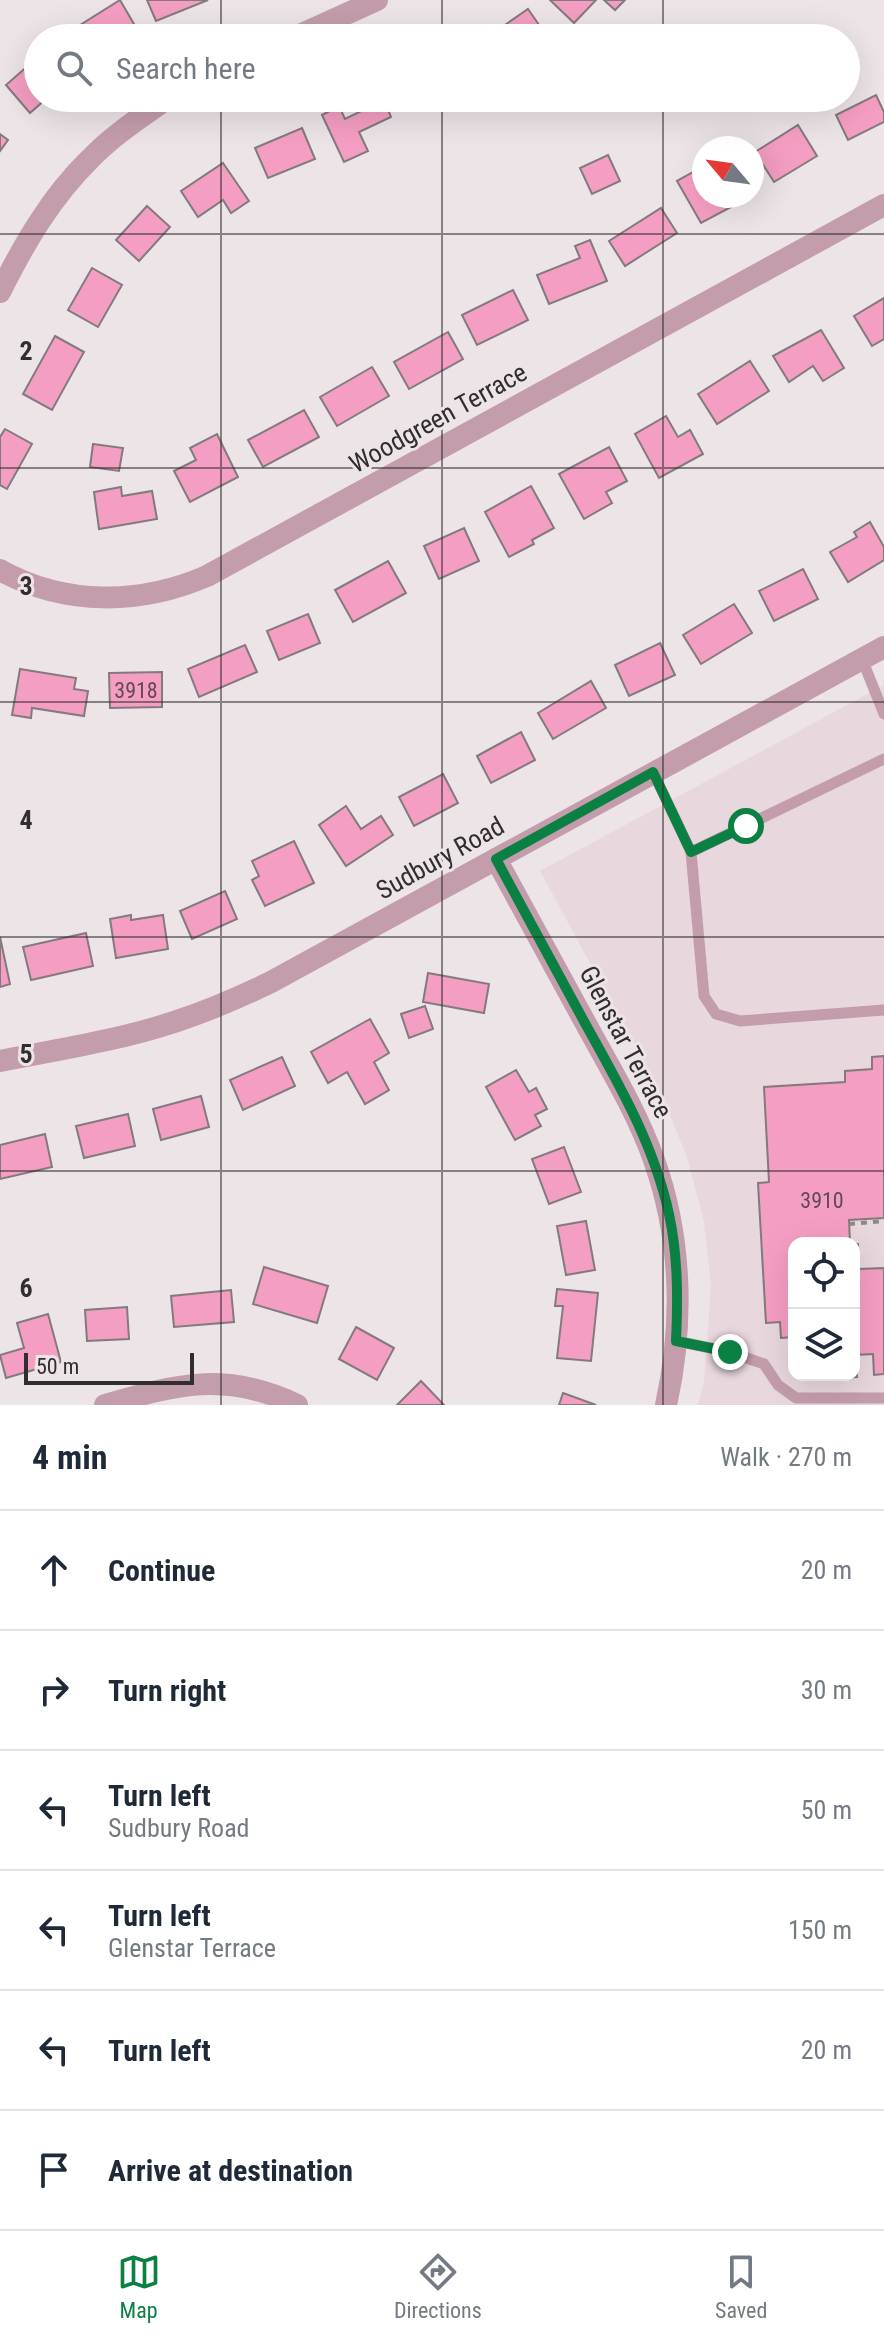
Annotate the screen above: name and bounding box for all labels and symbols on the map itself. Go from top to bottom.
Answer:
north arrow [692,136,764,208]
text: 2 [19,336,33,366]
street label: Woodgreen Terrace [344,357,532,479]
text: 3 [19,571,33,601]
house number: 3918 [114,678,158,703]
text: 4 [19,805,33,835]
route start [728,808,764,844]
street label: Sudbury Road [371,811,509,905]
street label: Glenstar Terrace [573,961,679,1123]
text: 5 [19,1039,33,1069]
house number: 3910 [800,1188,844,1213]
text: 6 [19,1273,33,1303]
route end [712,1334,748,1370]
scale bar [24,1349,194,1385]

